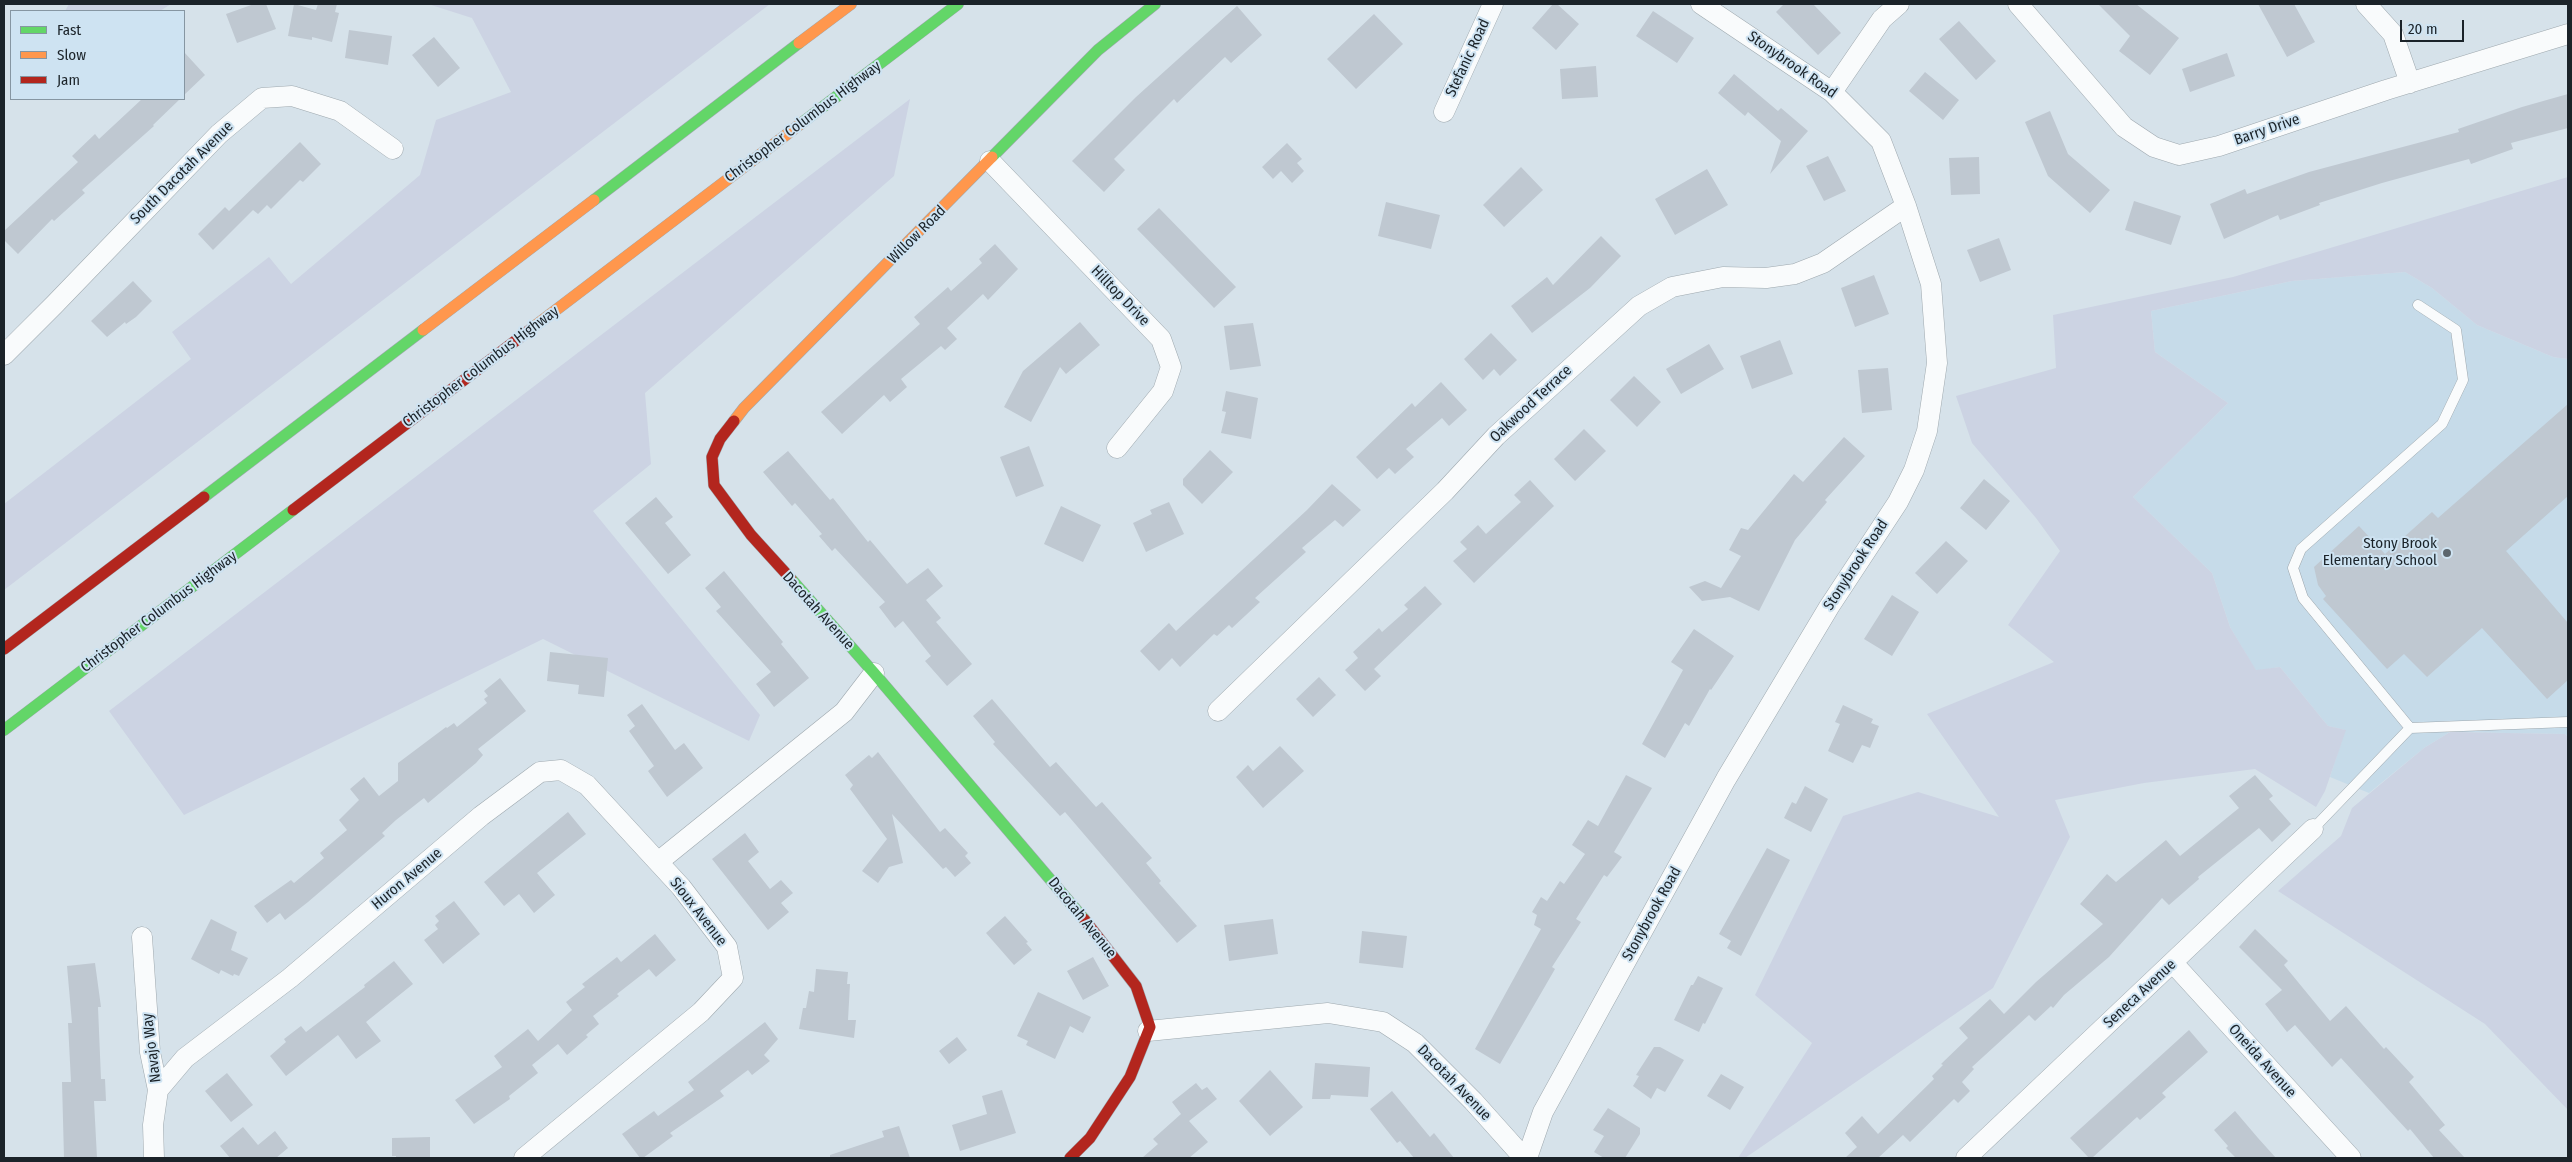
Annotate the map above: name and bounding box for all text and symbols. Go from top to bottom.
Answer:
legend [10,10,185,100]
scale bar [2402,10,2466,42]
street label: Stefanic Road [1442,16,1494,100]
text: 20 m [2408,20,2438,38]
text: Fast [57,21,81,39]
street label: Stonybrook Road [1744,28,1840,102]
text: Slow [57,46,86,64]
street label: Christopher Columbus Highway [721,57,885,187]
text: Jam [57,71,80,89]
street label: Barry Drive [2232,110,2302,150]
street label: South Dacotah Avenue [127,118,237,228]
street label: Willow Road [884,202,950,268]
street label: Hilltop Drive [1087,262,1153,330]
street label: Christopher Columbus Highway [399,302,563,432]
street label: Oakwood Terrace [1486,362,1576,446]
street label: Stonybrook Road [1820,516,1892,614]
place label: Stony Brook Elementary School [2323,535,2437,570]
street label: Christopher Columbus Highway [77,547,241,677]
marker: Stony Brook Elementary School [2441,547,2453,559]
street label: Dacotah Avenue [778,568,858,654]
street label: Huron Avenue [368,844,446,914]
street label: Stonybrook Road [1619,864,1685,964]
street label: Sioux Avenue [666,874,730,950]
street label: Dacotah Avenue [1044,874,1120,962]
street label: Seneca Avenue [2100,956,2180,1032]
street label: Navajo Way [139,1012,165,1084]
street label: Oneida Avenue [2224,1021,2300,1101]
street label: Dacotah Avenue [1413,1041,1495,1125]

